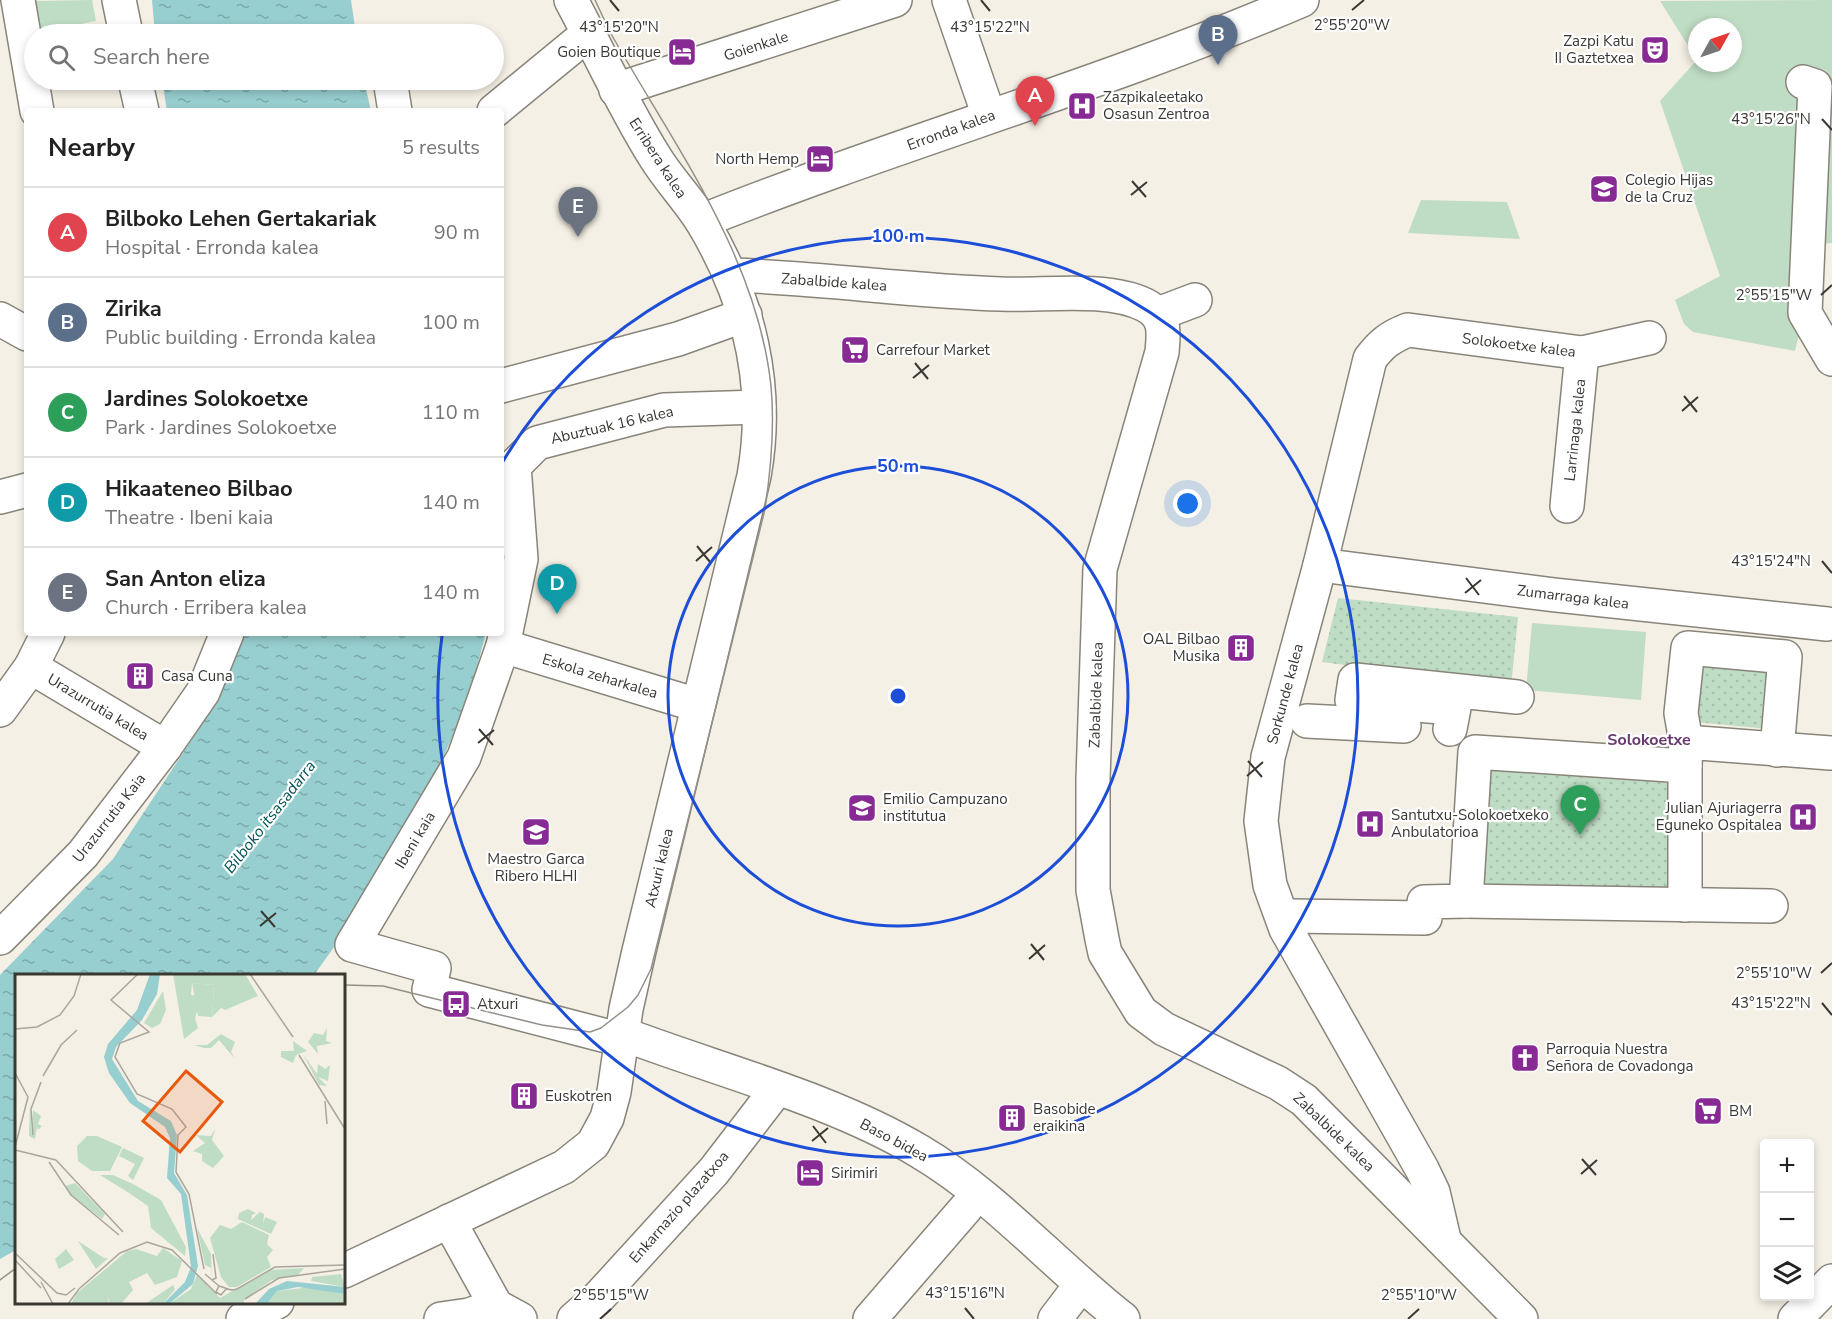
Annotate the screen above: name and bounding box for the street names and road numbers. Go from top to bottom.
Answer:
street label: Goienkale [721,26,791,66]
street label: Erronda kalea [904,105,998,155]
street label: Erribera kalea [624,114,692,202]
street label: Zabalbide kalea [780,268,888,296]
street label: Solokoetxe kalea [1461,328,1577,362]
street label: Larrinaga kalea [1560,378,1590,482]
street label: Abuztuak 16 kalea [549,401,675,449]
street label: Zumarraga kalea [1516,580,1630,614]
street label: Sorkunde kalea [1262,641,1308,747]
street label: Zabalbide kalea [1084,642,1108,748]
street label: Eskola zeharkalea [540,649,660,703]
street label: Urazurrutia kalea [44,669,152,745]
street label: Urazurrutia Kaia [68,769,150,867]
street label: Ibeni kaia [390,808,440,872]
street label: Atxuri kalea [640,826,678,910]
street label: Zabalbide kalea [1289,1088,1379,1176]
street label: Baso bidea [856,1114,932,1166]
street label: Enkarnazio plazatxoa [625,1147,733,1267]

